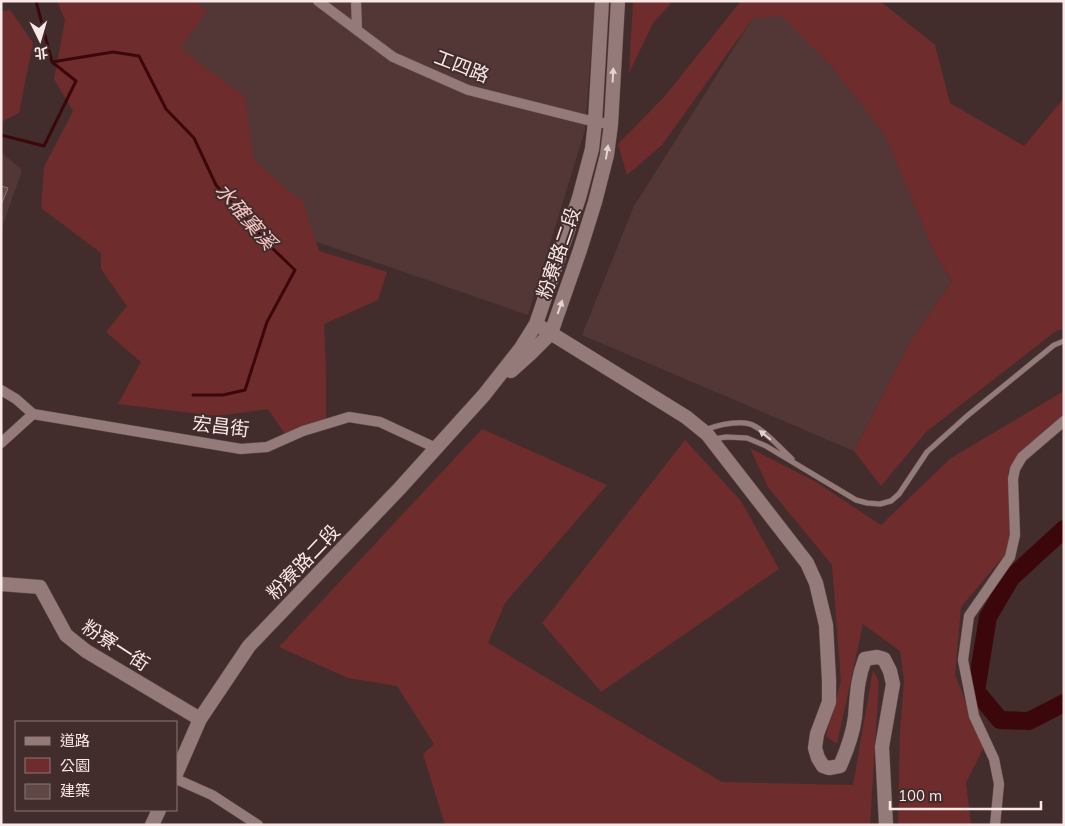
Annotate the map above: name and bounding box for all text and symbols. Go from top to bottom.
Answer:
north arrow [15,15,65,65]
text: 北 [33,43,49,63]
street label: 工四路 [431,45,493,87]
one-way arrow [610,67,618,83]
one-way arrow [604,143,612,159]
water label: 水確窠溪 [210,178,284,257]
street label: 粉寮路二段 [531,204,585,302]
one-way arrow [556,299,564,314]
street label: 宏昌街 [191,411,251,441]
one-way arrow [759,429,772,440]
street label: 粉寮路二段 [261,519,345,605]
street label: 粉寮一街 [78,614,154,676]
legend [15,721,178,811]
text: 道路 [60,731,90,750]
text: 公園 [60,756,90,775]
scale bar [890,778,1041,810]
text: 建築 [60,781,90,800]
text: 100 m [898,786,942,805]

